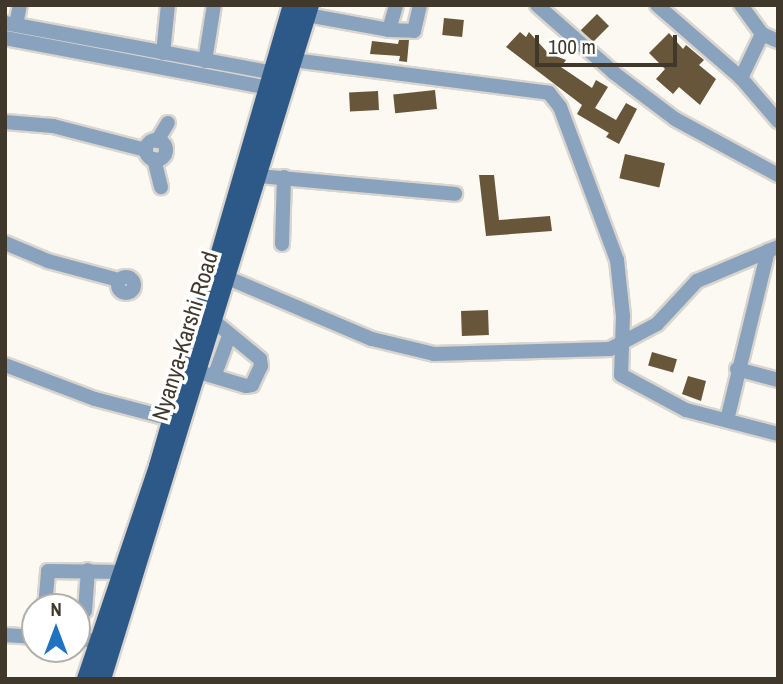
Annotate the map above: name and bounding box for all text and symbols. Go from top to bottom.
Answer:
scale bar [538,21,680,65]
text: 100 m [548,32,596,61]
street label: Nyanya-Karshi Road [146,248,224,424]
north arrow [21,593,91,663]
text: N [50,596,62,622]

